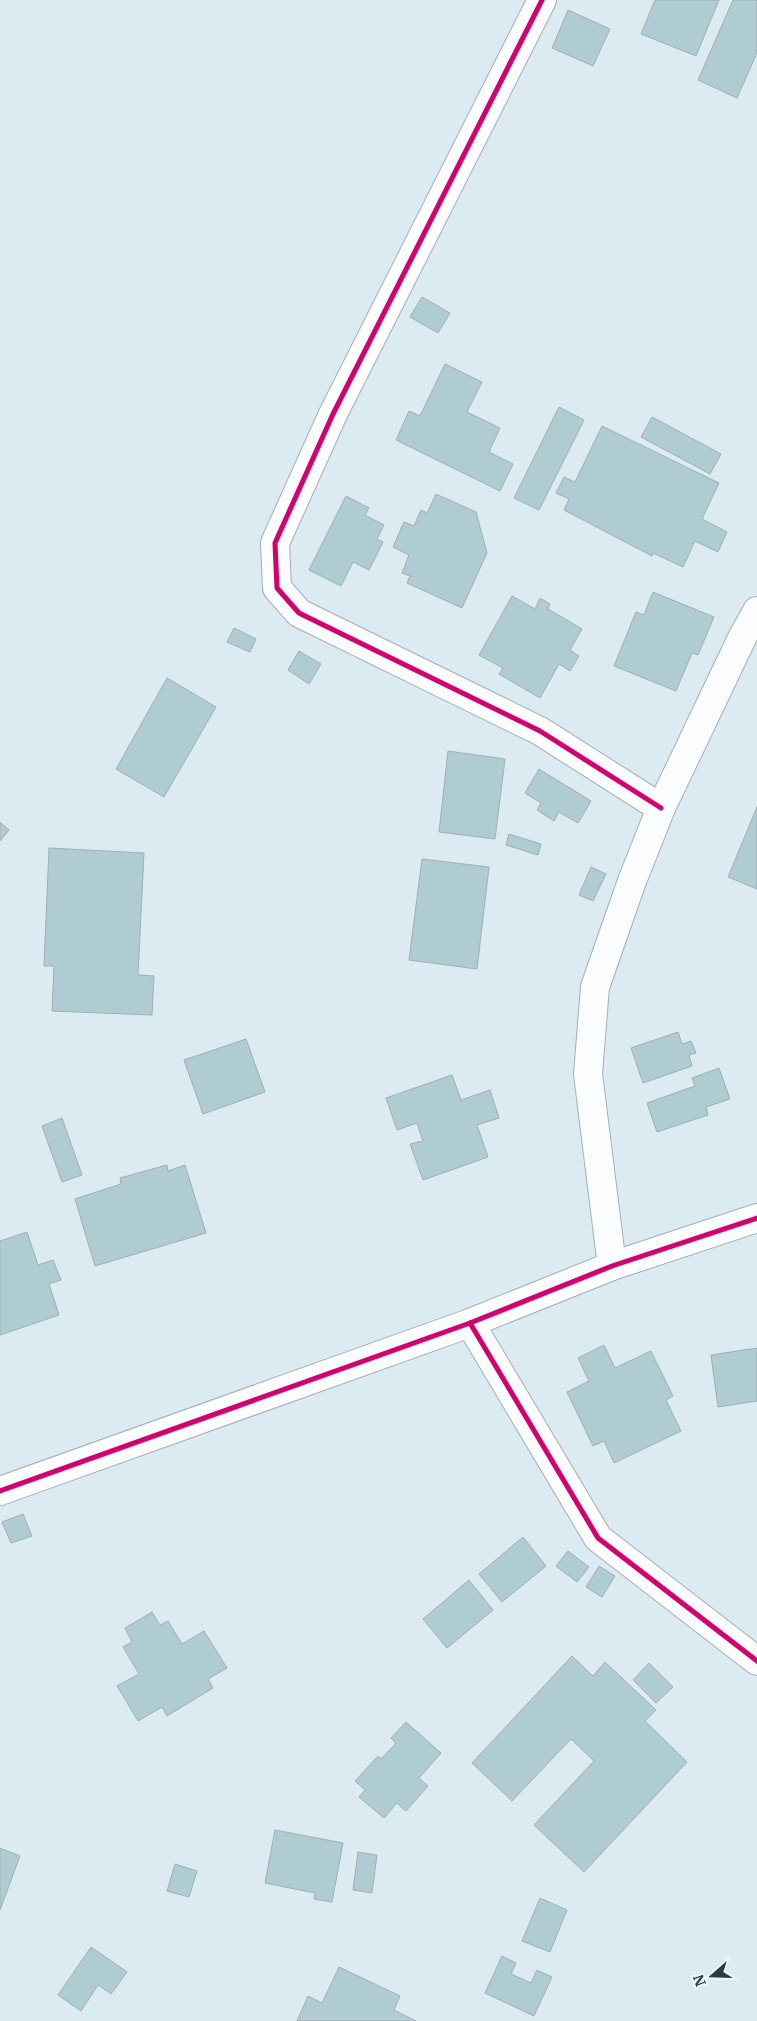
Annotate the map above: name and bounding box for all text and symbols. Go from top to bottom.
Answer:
north arrow [687,1951,737,2001]
text: N [689,1972,710,1989]

